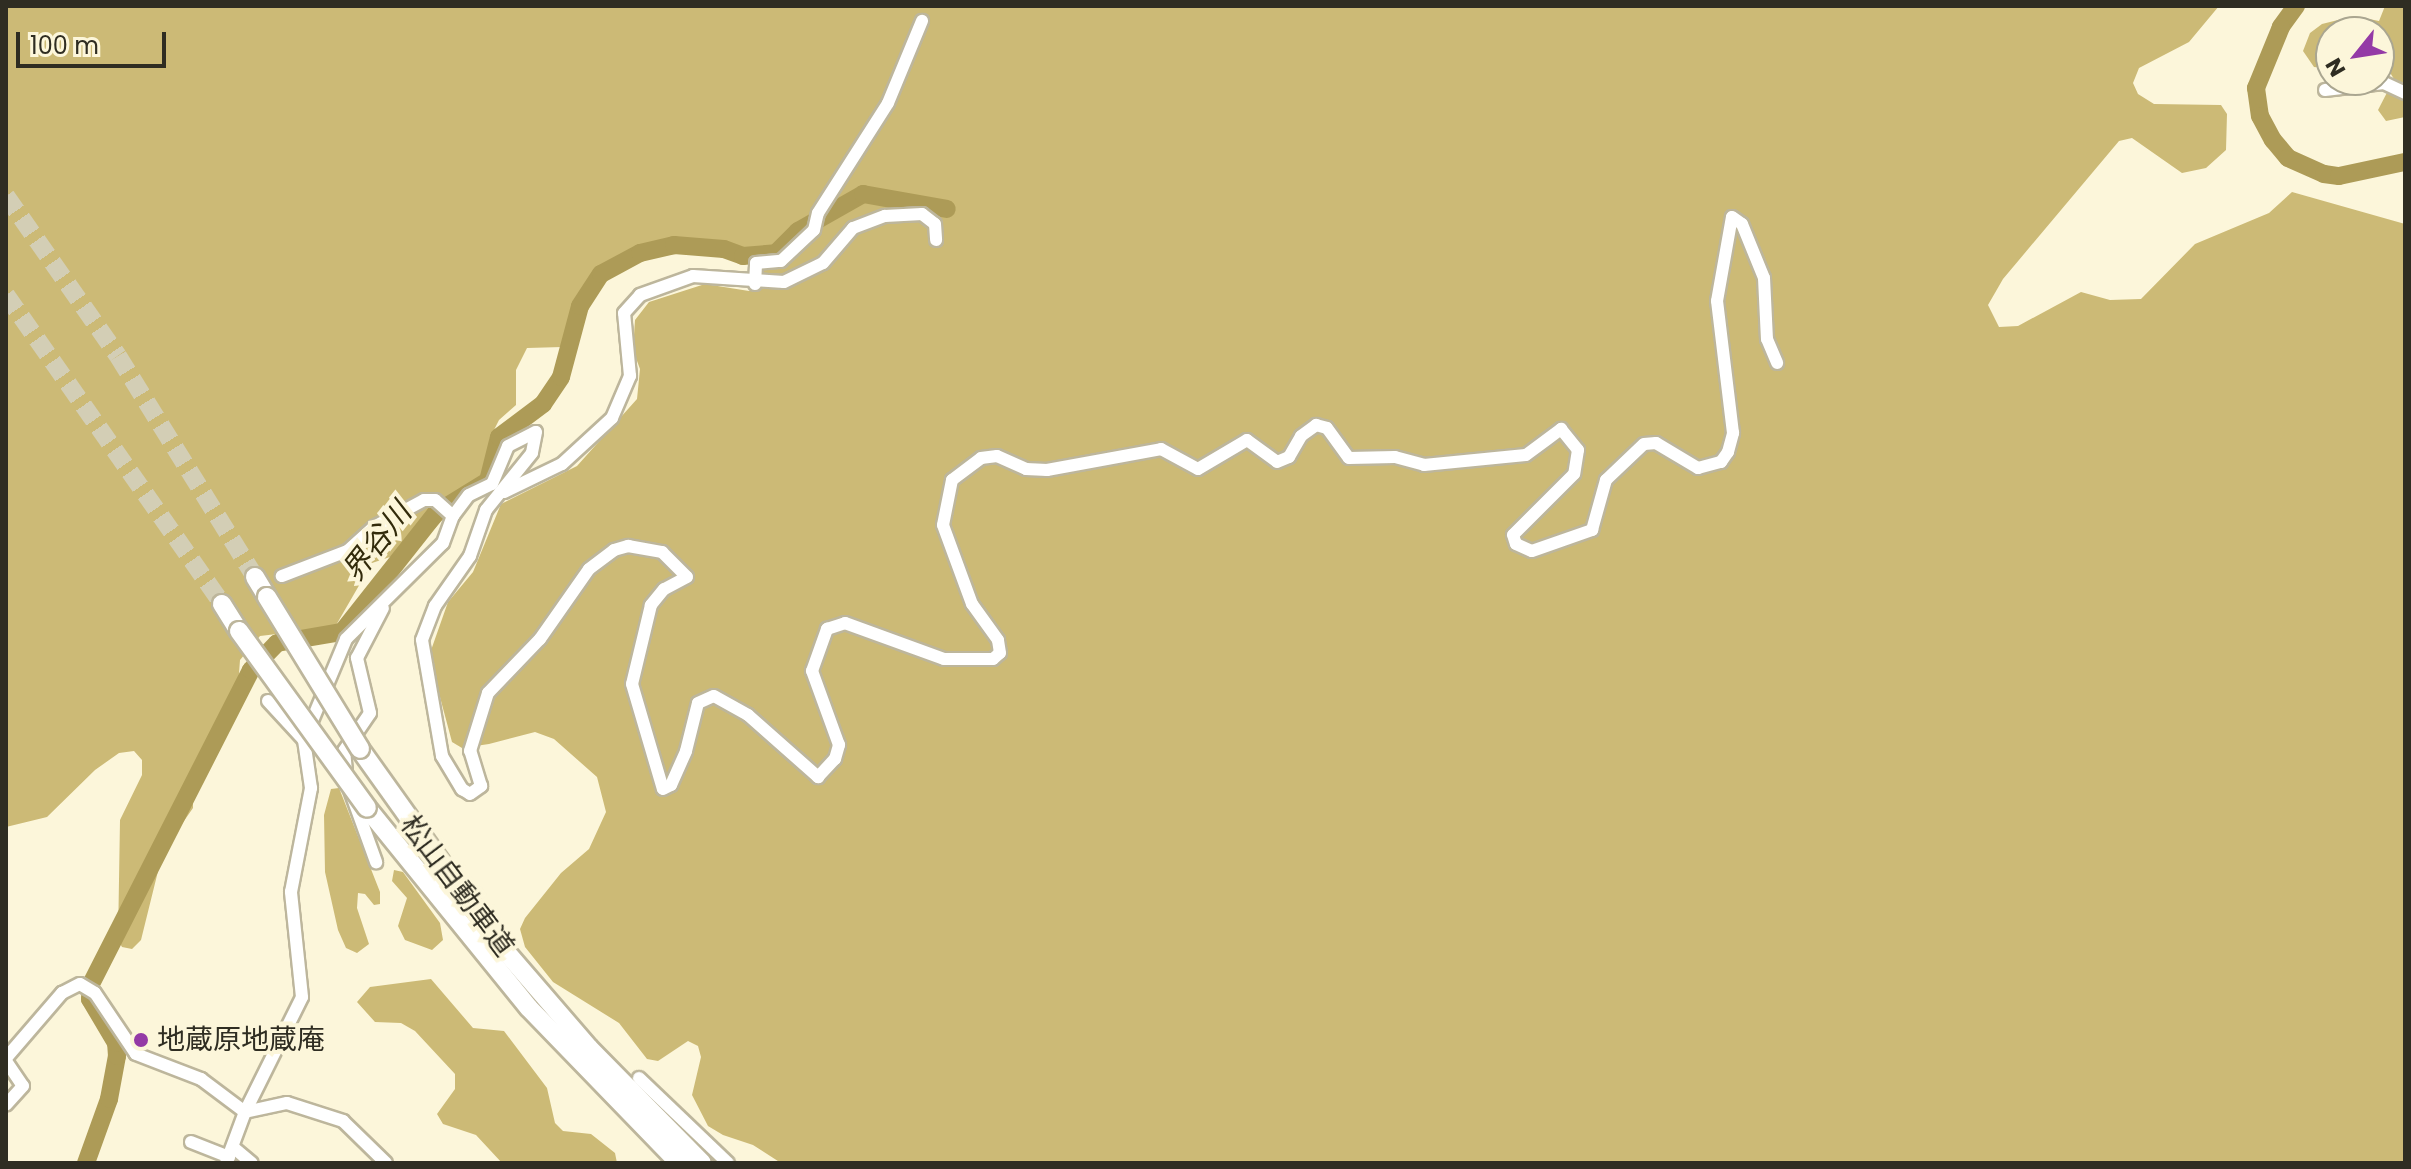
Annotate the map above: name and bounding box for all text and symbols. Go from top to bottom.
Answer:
scale bar [20,16,170,66]
north arrow [2315,16,2395,96]
text: 100 m [30,29,99,62]
text: N [2318,52,2353,82]
water label: 界谷川 [335,495,419,589]
street label: 松山自動車道 [393,809,521,963]
place label: 地蔵原地蔵庵 [157,1023,325,1057]
marker: 地蔵原地蔵庵 [132,1031,150,1049]

